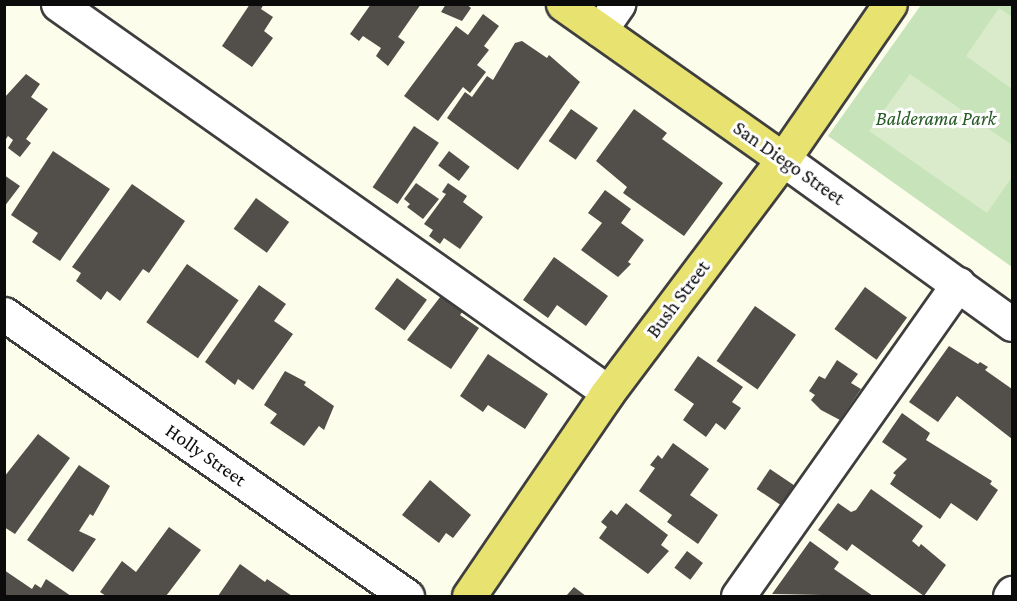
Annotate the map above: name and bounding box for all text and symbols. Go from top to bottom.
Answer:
park label: Balderama Park [876,106,996,130]
street label: San Diego Street [729,116,849,210]
street label: Bush Street [641,256,715,342]
street label: Holly Street [161,418,251,492]

